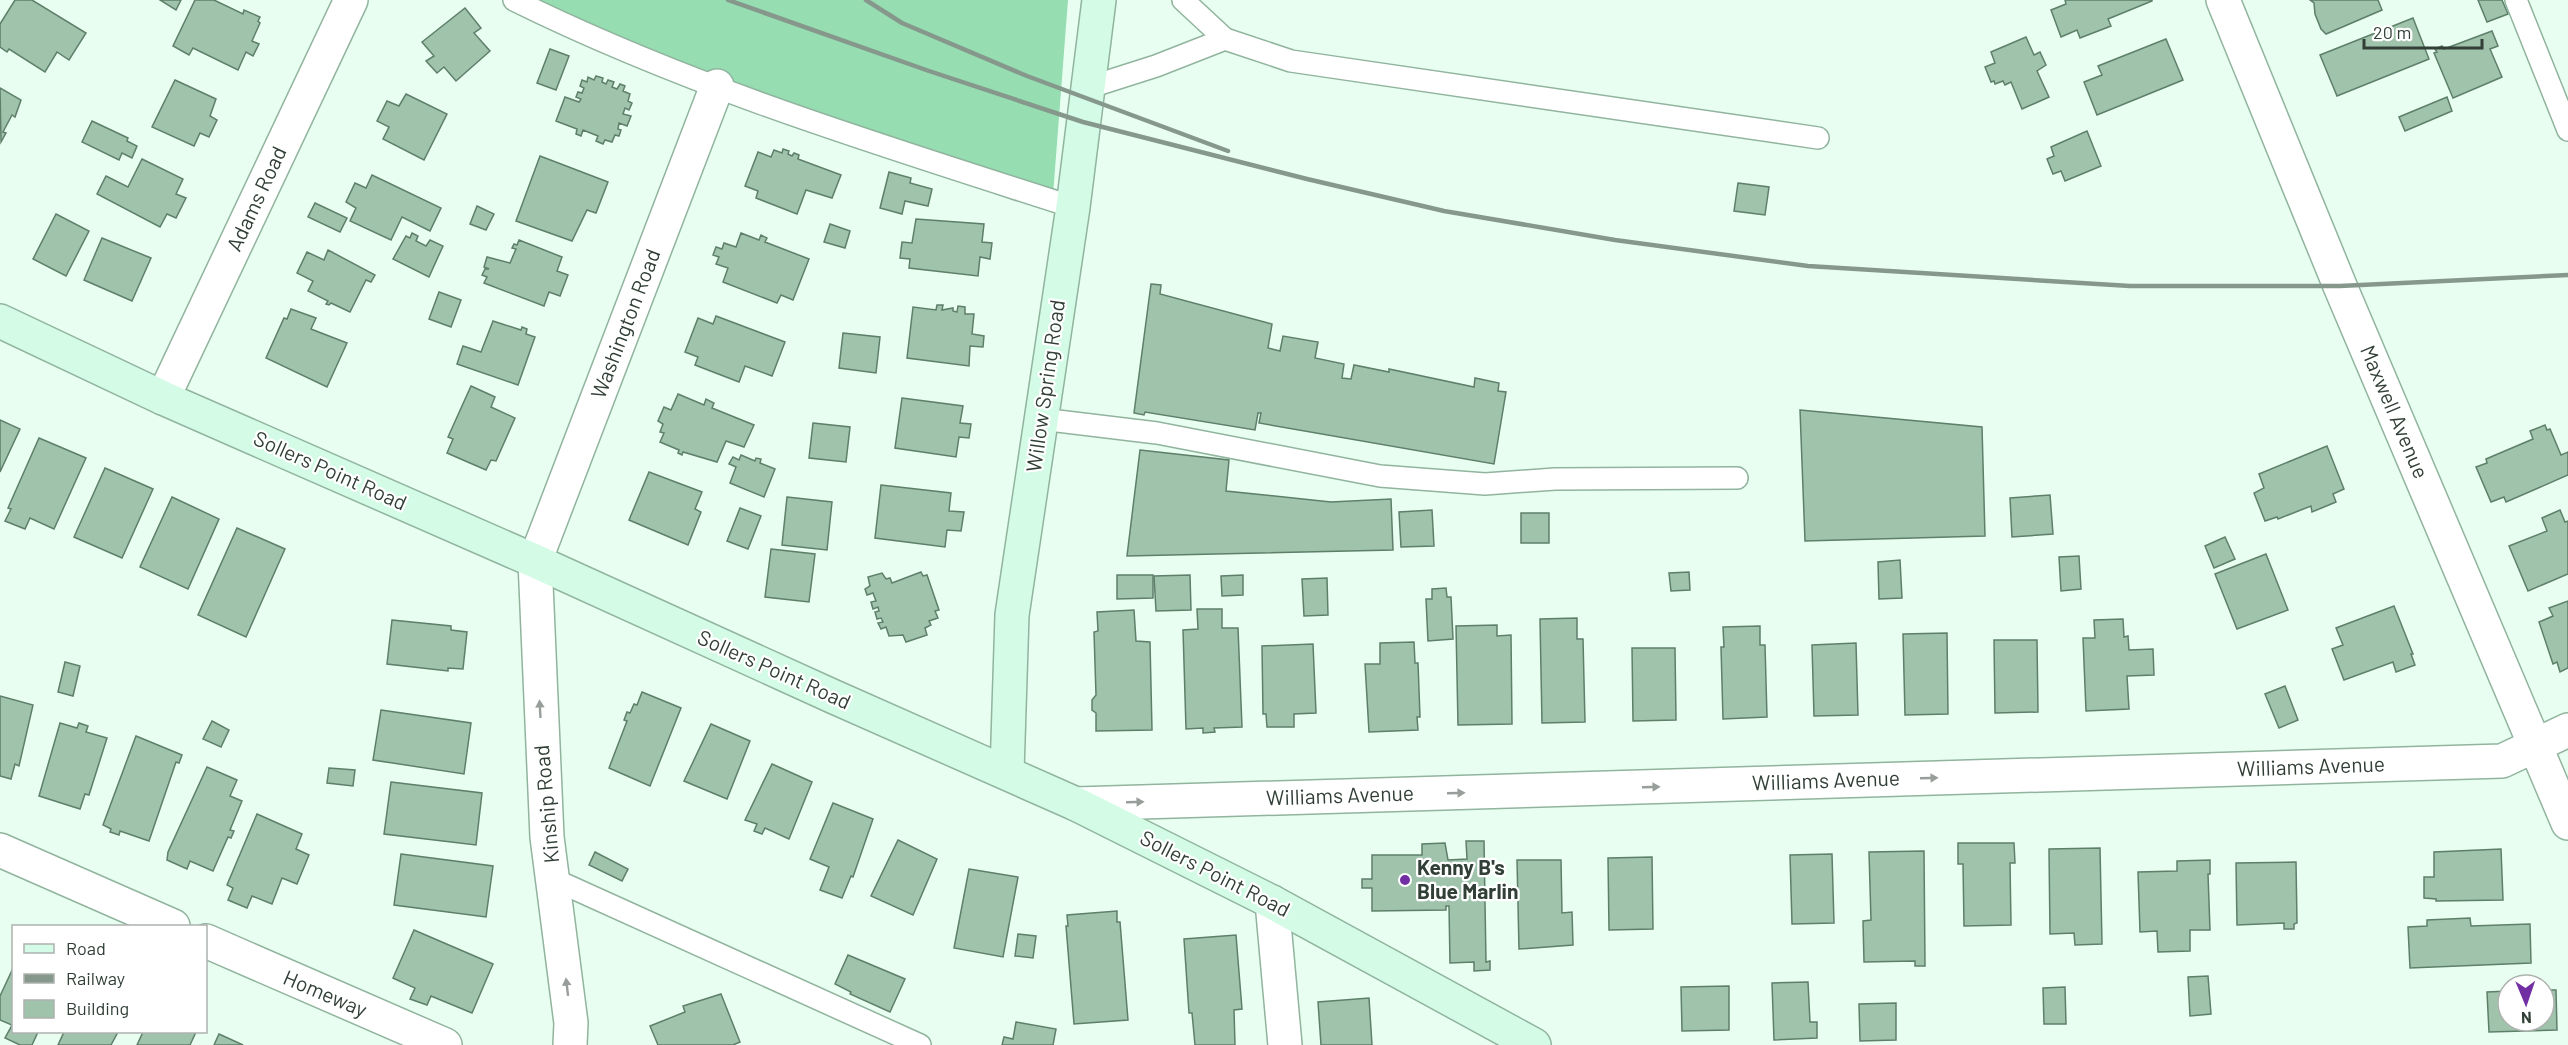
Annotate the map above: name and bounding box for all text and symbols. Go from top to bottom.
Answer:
scale bar [2364,12,2482,50]
text: 20 m [2373,21,2411,43]
street label: Adams Road [220,142,291,255]
street label: Washington Road [585,245,665,402]
street label: Willow Spring Road [1020,298,1069,474]
street label: Maxwell Avenue [2356,341,2435,482]
street label: Sollers Point Road [250,425,411,515]
street label: Sollers Point Road [694,624,855,714]
one-way arrow [535,700,544,719]
street label: Kinship Road [528,744,563,864]
street label: Williams Avenue [2237,750,2385,781]
street label: Williams Avenue [1752,764,1900,795]
one-way arrow [1920,774,1939,783]
street label: Williams Avenue [1266,779,1414,810]
one-way arrow [1641,782,1660,791]
one-way arrow [1446,788,1465,797]
one-way arrow [1125,798,1144,807]
street label: Sollers Point Road [1137,824,1295,921]
place label: Kenny B's Blue Marlin [1417,854,1518,903]
marker: Kenny B's Blue Marlin [1398,873,1412,887]
legend [12,925,207,1033]
text: Road [66,937,106,959]
street label: Homeway [280,964,372,1022]
text: Railway [66,967,125,989]
north arrow [2496,973,2556,1033]
one-way arrow [562,977,571,996]
text: Building [66,997,129,1019]
text: N [2521,1009,2532,1028]

